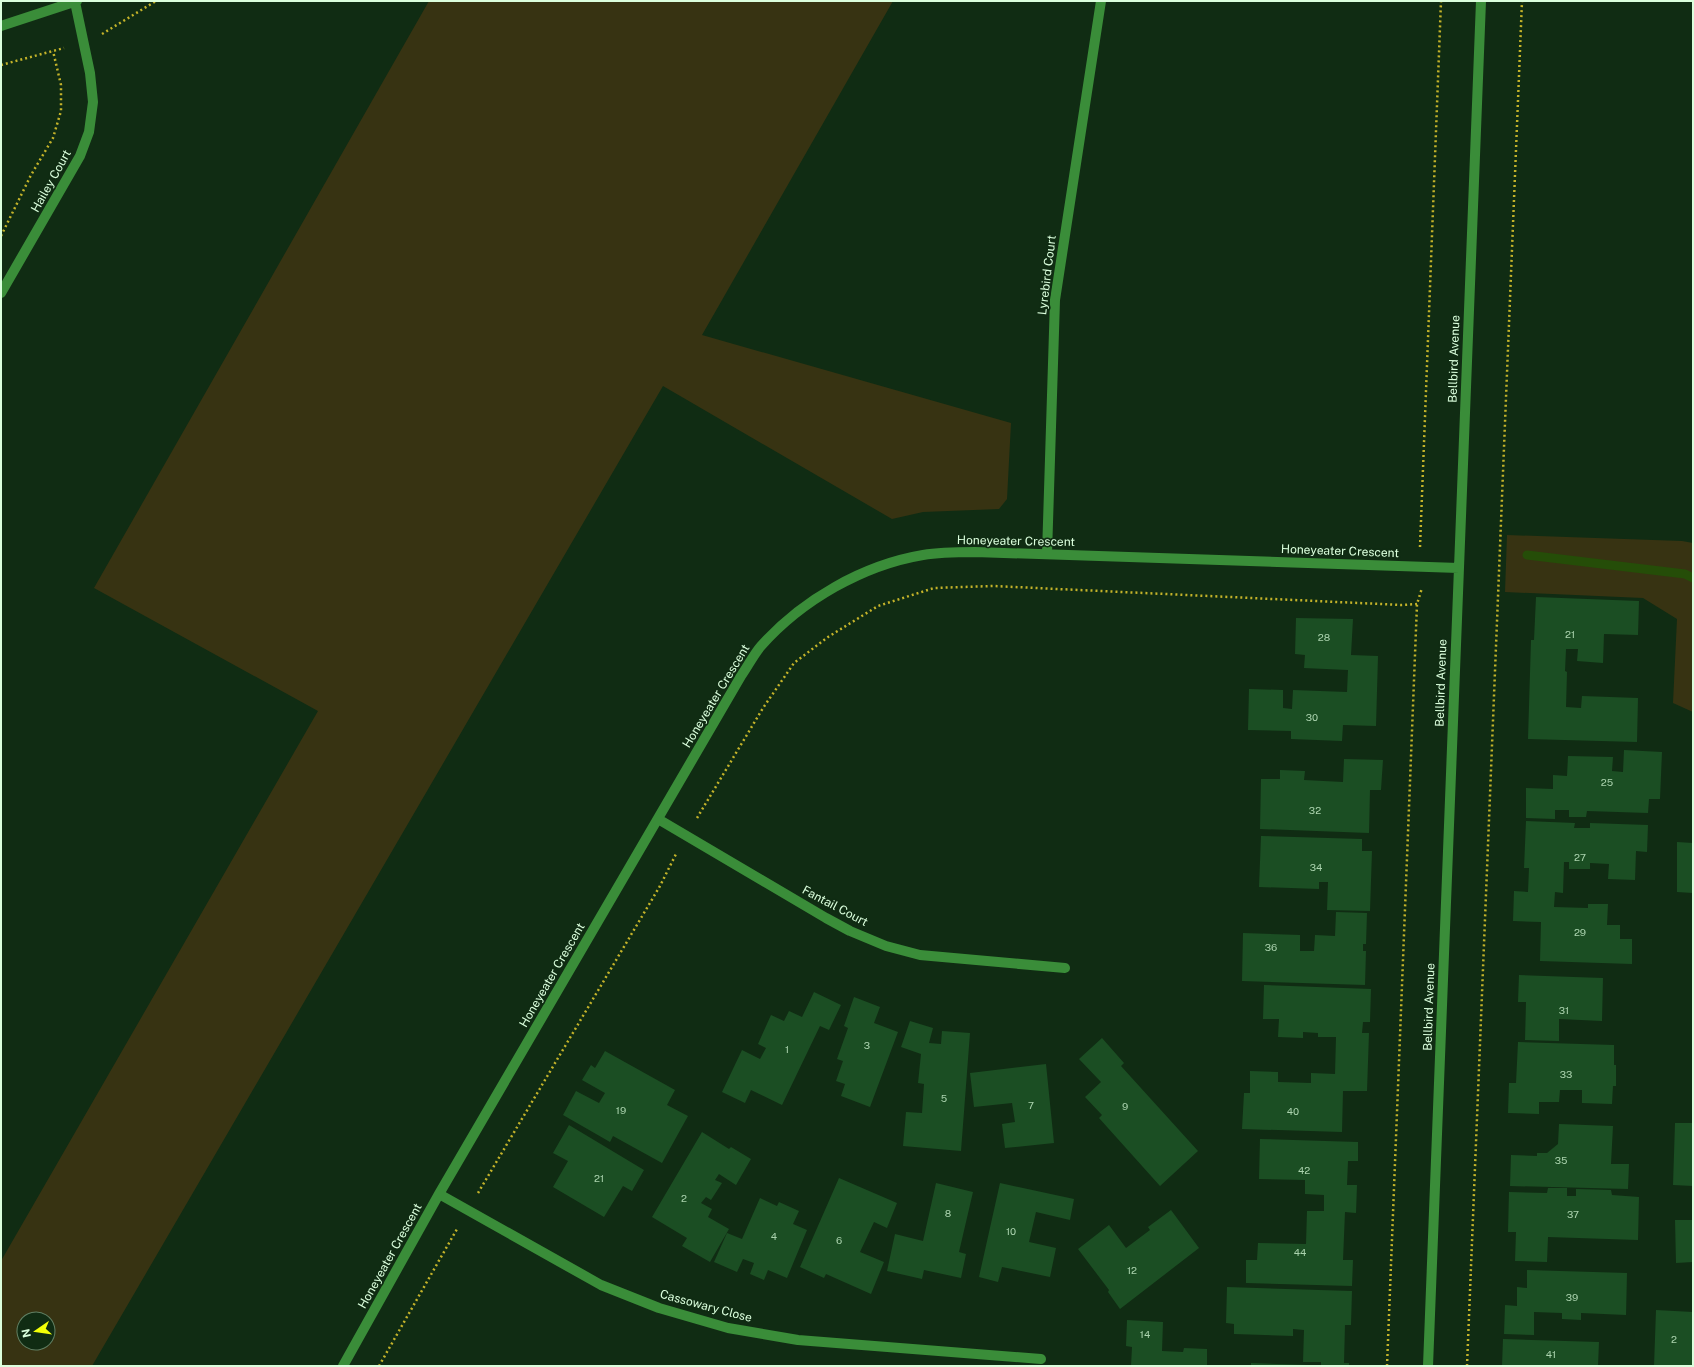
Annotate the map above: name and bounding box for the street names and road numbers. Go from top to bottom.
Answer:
street label: Hailey Court [28,147,74,215]
street label: Lyrebird Court [1035,234,1059,316]
street label: Bellbird Avenue [1445,315,1463,403]
street label: Honeyeater Crescent [957,533,1076,549]
street label: Honeyeater Crescent [1281,542,1400,560]
street label: Bellbird Avenue [1432,639,1450,727]
street label: Honeyeater Crescent [680,641,753,750]
street label: Fantail Court [800,883,871,929]
street label: Honeyeater Crescent [516,920,588,1030]
street label: Bellbird Avenue [1420,963,1438,1051]
street label: Honeyeater Crescent [355,1201,425,1311]
street label: Cassowary Close [658,1287,754,1325]

